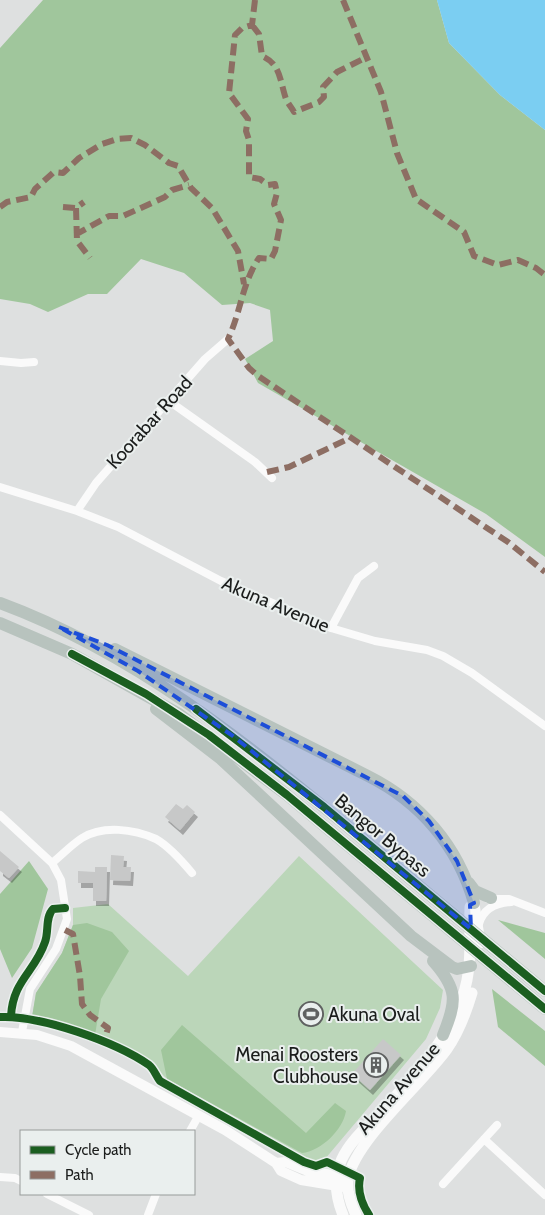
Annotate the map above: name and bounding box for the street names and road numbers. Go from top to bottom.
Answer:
street label: Koorabar Road [102,371,197,474]
street label: Akuna Avenue [219,572,333,638]
street label: Bangor Bypass [330,789,435,882]
street label: Akuna Avenue [352,1037,445,1139]

